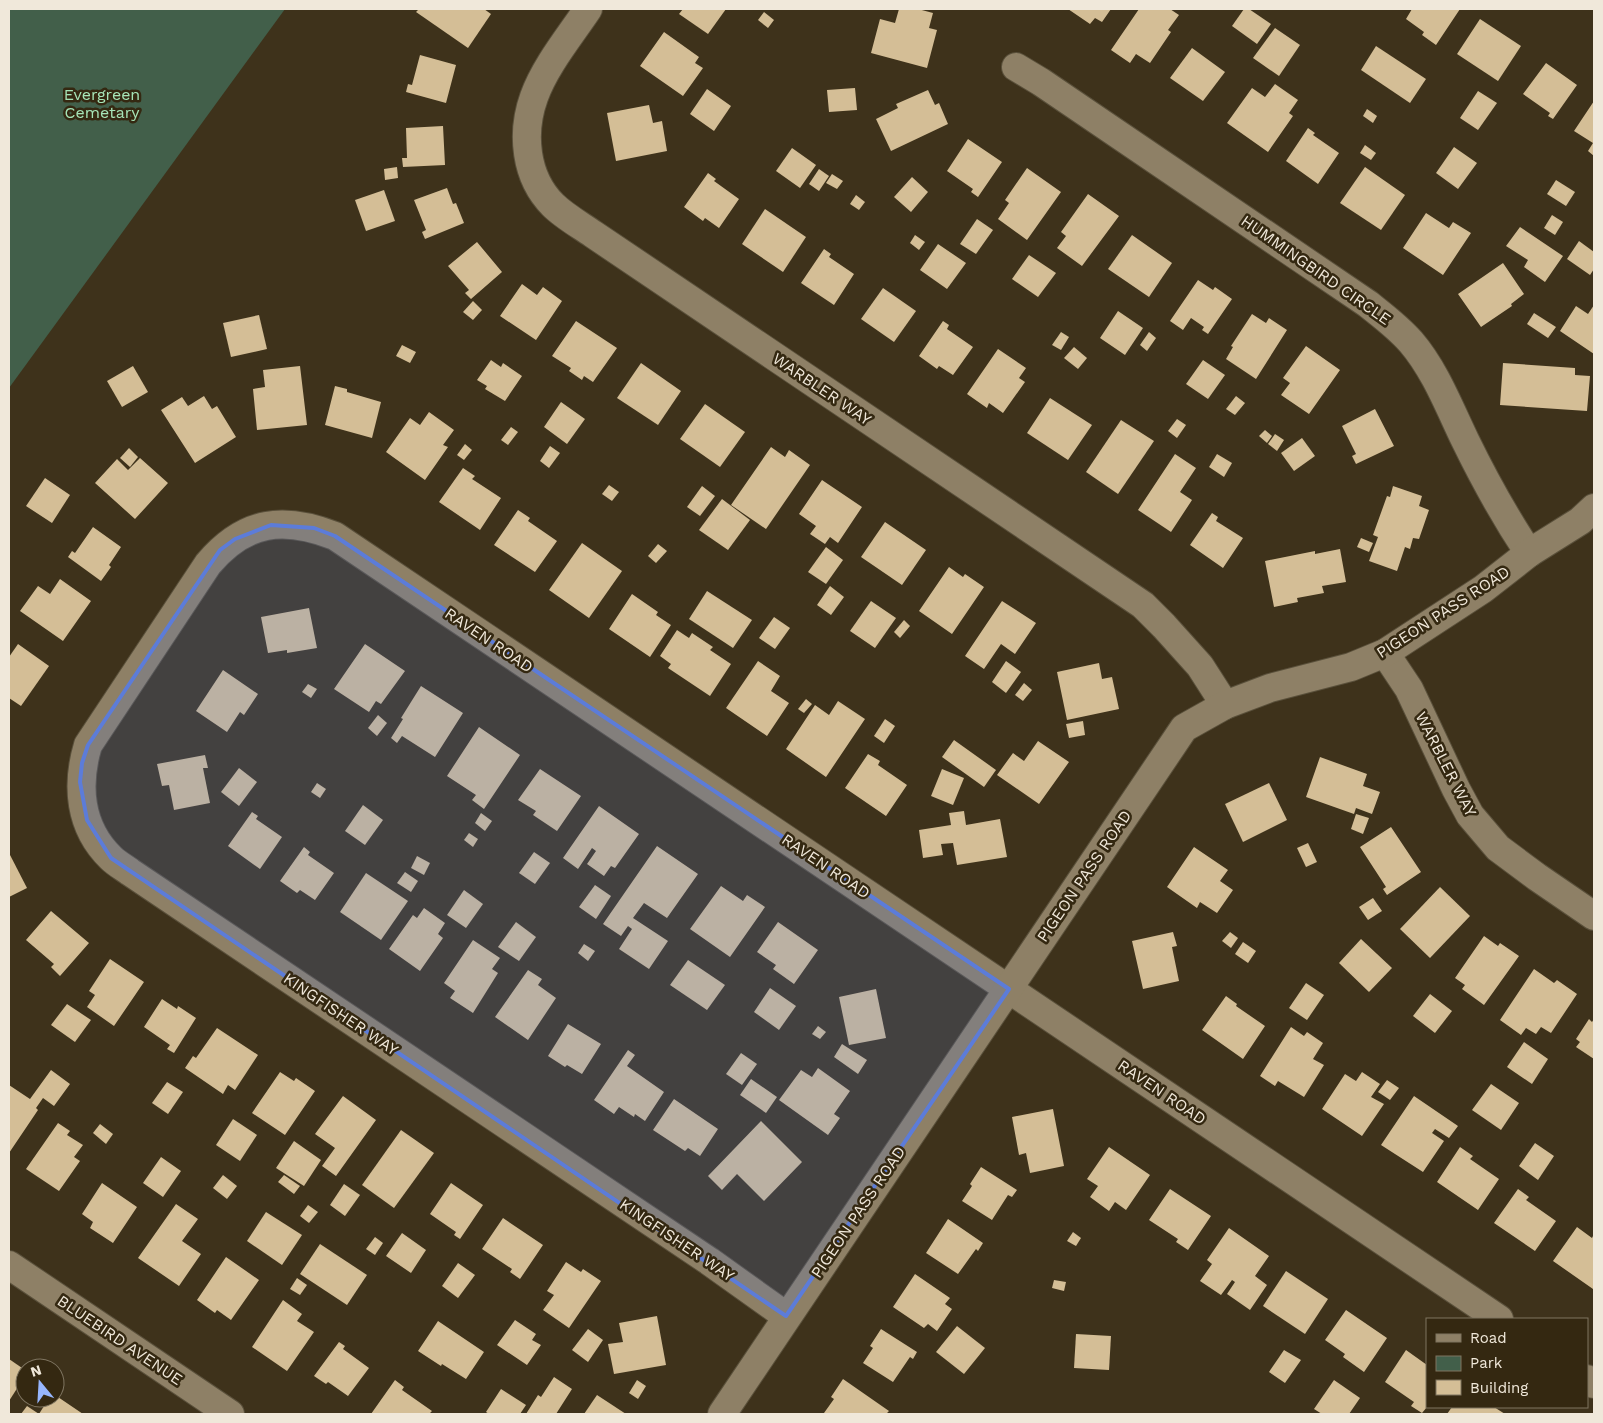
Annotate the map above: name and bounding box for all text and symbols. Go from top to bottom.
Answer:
park label: Evergreen Cemetary [64,85,140,122]
street label: HUMMINGBIRD CIRCLE [1238,211,1394,329]
street label: WARBLER WAY [769,349,875,429]
street label: PIGEON PASS ROAD [1373,562,1513,662]
street label: RAVEN ROAD [441,604,537,676]
street label: WARBLER WAY [1411,708,1481,820]
street label: PIGEON PASS ROAD [1033,806,1135,946]
street label: RAVEN ROAD [778,830,874,902]
street label: KINGFISHER WAY [280,969,402,1059]
street label: RAVEN ROAD [1114,1056,1210,1128]
street label: PIGEON PASS ROAD [807,1142,909,1282]
street label: KINGFISHER WAY [616,1195,738,1285]
street label: BLUEBIRD AVENUE [54,1291,186,1389]
legend [1426,1318,1588,1408]
text: Road [1470,1329,1507,1347]
text: Park [1470,1354,1503,1372]
north arrow [15,1358,65,1408]
text: N [29,1361,43,1380]
text: Building [1470,1379,1528,1397]

